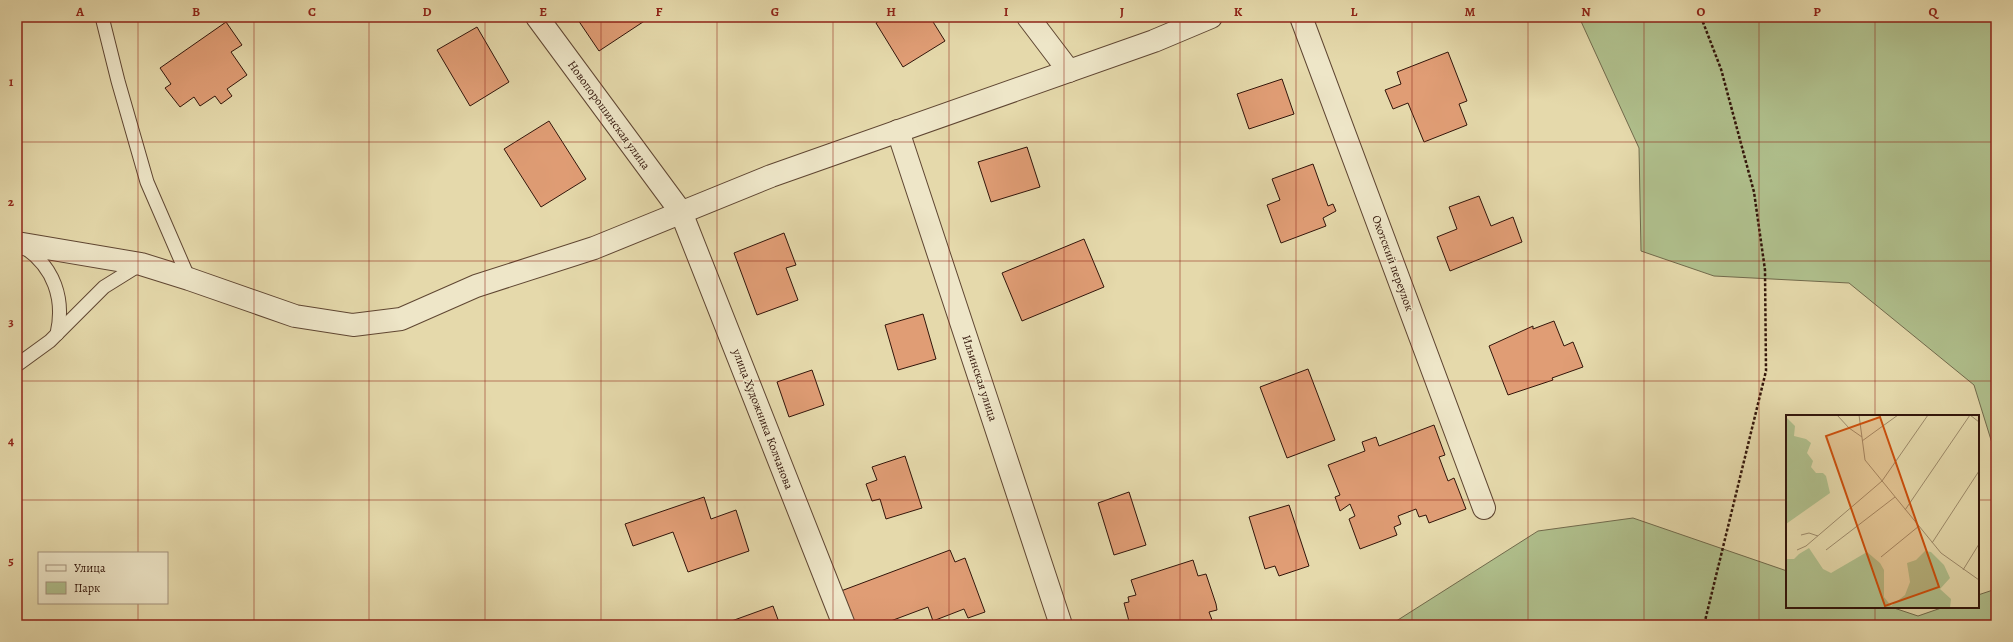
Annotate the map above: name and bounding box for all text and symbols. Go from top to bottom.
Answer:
text: A [75,3,85,20]
text: B [192,3,200,20]
text: C [308,3,316,20]
text: D [422,3,432,20]
text: E [539,3,547,20]
text: F [656,3,663,20]
text: G [771,3,779,20]
text: H [886,3,896,20]
text: I [1004,3,1009,20]
text: J [1120,3,1124,20]
text: K [1234,3,1243,20]
text: L [1351,3,1358,20]
text: M [1465,3,1476,20]
text: N [1581,3,1591,20]
text: O [1697,3,1706,20]
text: P [1813,3,1821,20]
text: Q [1929,3,1940,20]
street label: Новопорошинская улица [564,57,654,173]
text: 1 [9,73,14,90]
text: 2 [8,193,15,210]
street label: Охотский переулок [1368,213,1418,313]
text: 3 [8,313,14,330]
street label: Ильинская улица [959,333,1002,424]
street label: улица Художника Колчанова [728,345,797,492]
inset map [1786,415,1979,608]
text: 4 [8,432,14,449]
text: 5 [8,552,14,569]
legend [38,552,168,604]
text: Улица [74,560,106,576]
text: Парк [74,580,100,596]

